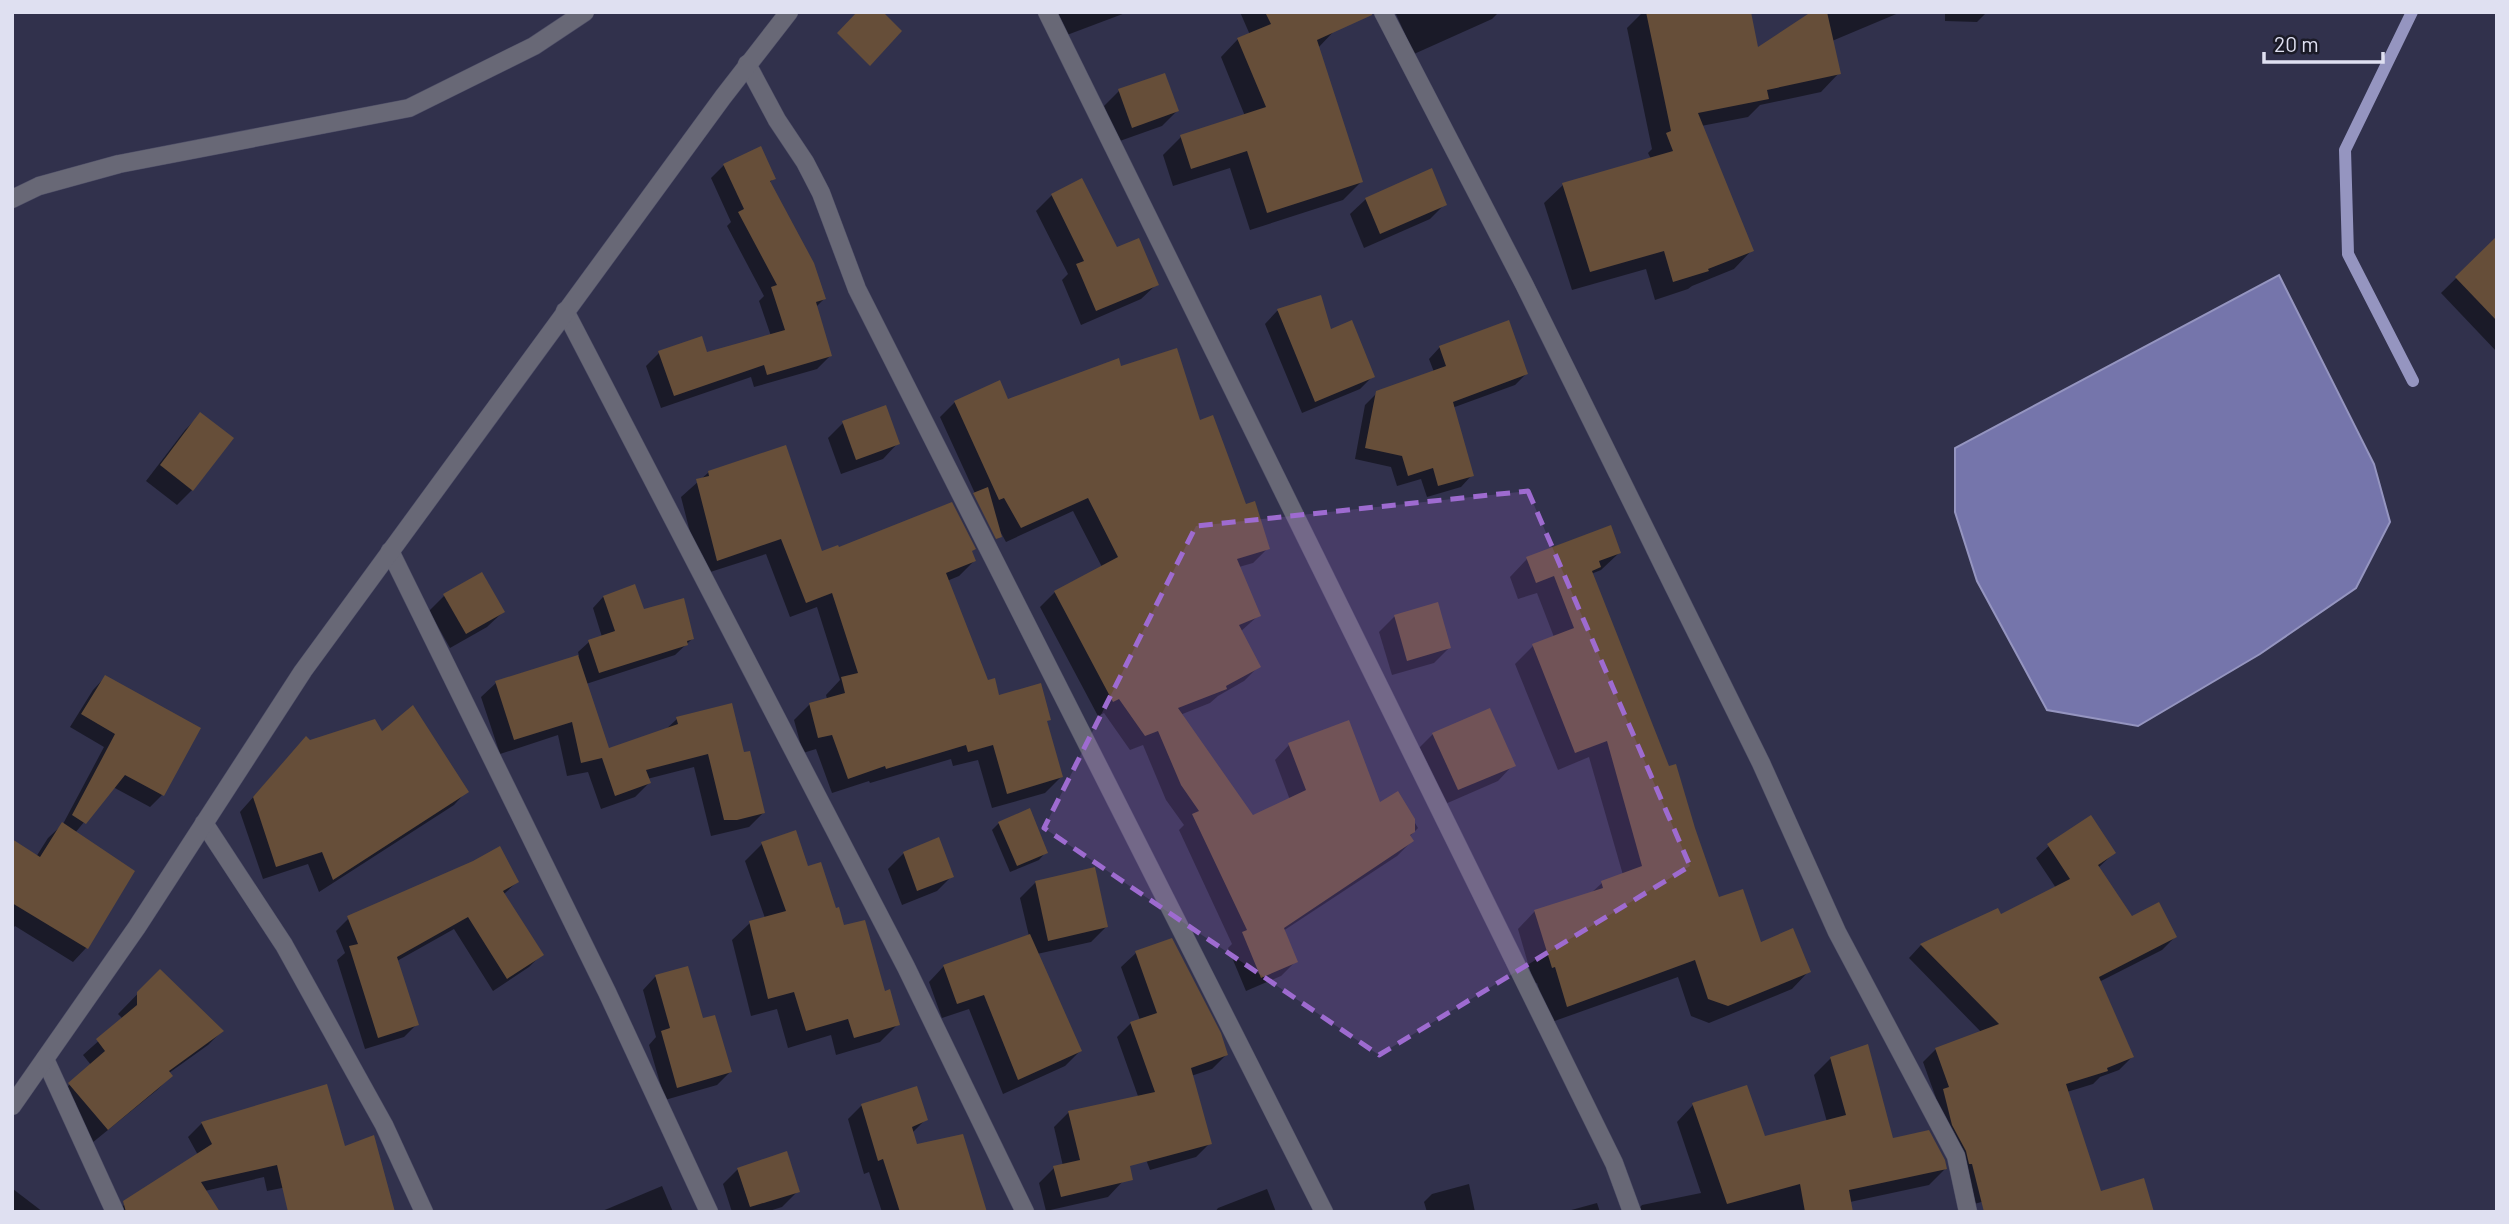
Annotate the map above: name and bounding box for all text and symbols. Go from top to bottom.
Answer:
scale bar [2264,21,2383,65]
text: 20 m [2274,31,2319,56]

